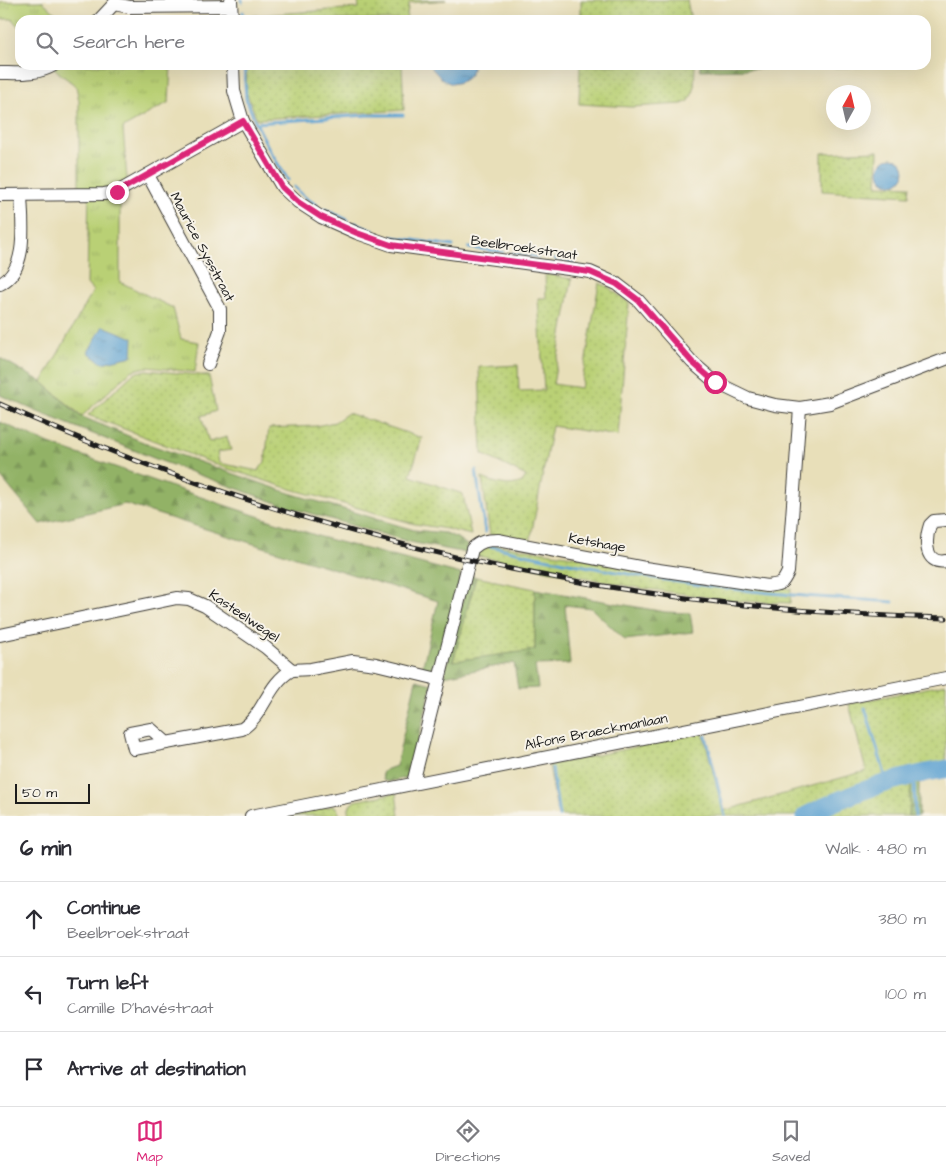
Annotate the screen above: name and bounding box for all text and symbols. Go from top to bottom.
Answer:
search box [15,15,931,70]
icon: search [33,29,61,57]
text: Search here [73,29,185,56]
north arrow [826,85,871,130]
route end [106,181,129,204]
street label: Maurice Sysstraat [165,189,240,306]
street label: Beelbroekstraat [469,231,579,265]
route start [704,371,727,394]
street label: Ketshage [567,528,628,558]
street label: Kasteelwegel [205,585,283,647]
street label: Alfons Braeckmanlaan [523,708,669,756]
scale bar [15,781,90,804]
text: 50 m [22,783,57,803]
text: 6 min [20,834,72,863]
text: Walk · 480 m [825,838,926,860]
text: Continue [67,895,141,922]
icon: ahead [20,905,48,933]
text: 380 m [879,908,926,930]
text: Beelbroekstraat [67,922,190,944]
text: Turn left [67,970,148,997]
icon: left [20,980,48,1008]
text: 100 m [885,983,926,1005]
text: Camille D'havéstraat [67,997,214,1019]
icon: arrive [20,1055,48,1083]
text: Arrive at destination [67,1056,246,1083]
tab: Map [136,1117,164,1167]
tab: Directions [435,1117,500,1167]
tab: Saved [772,1117,810,1167]

